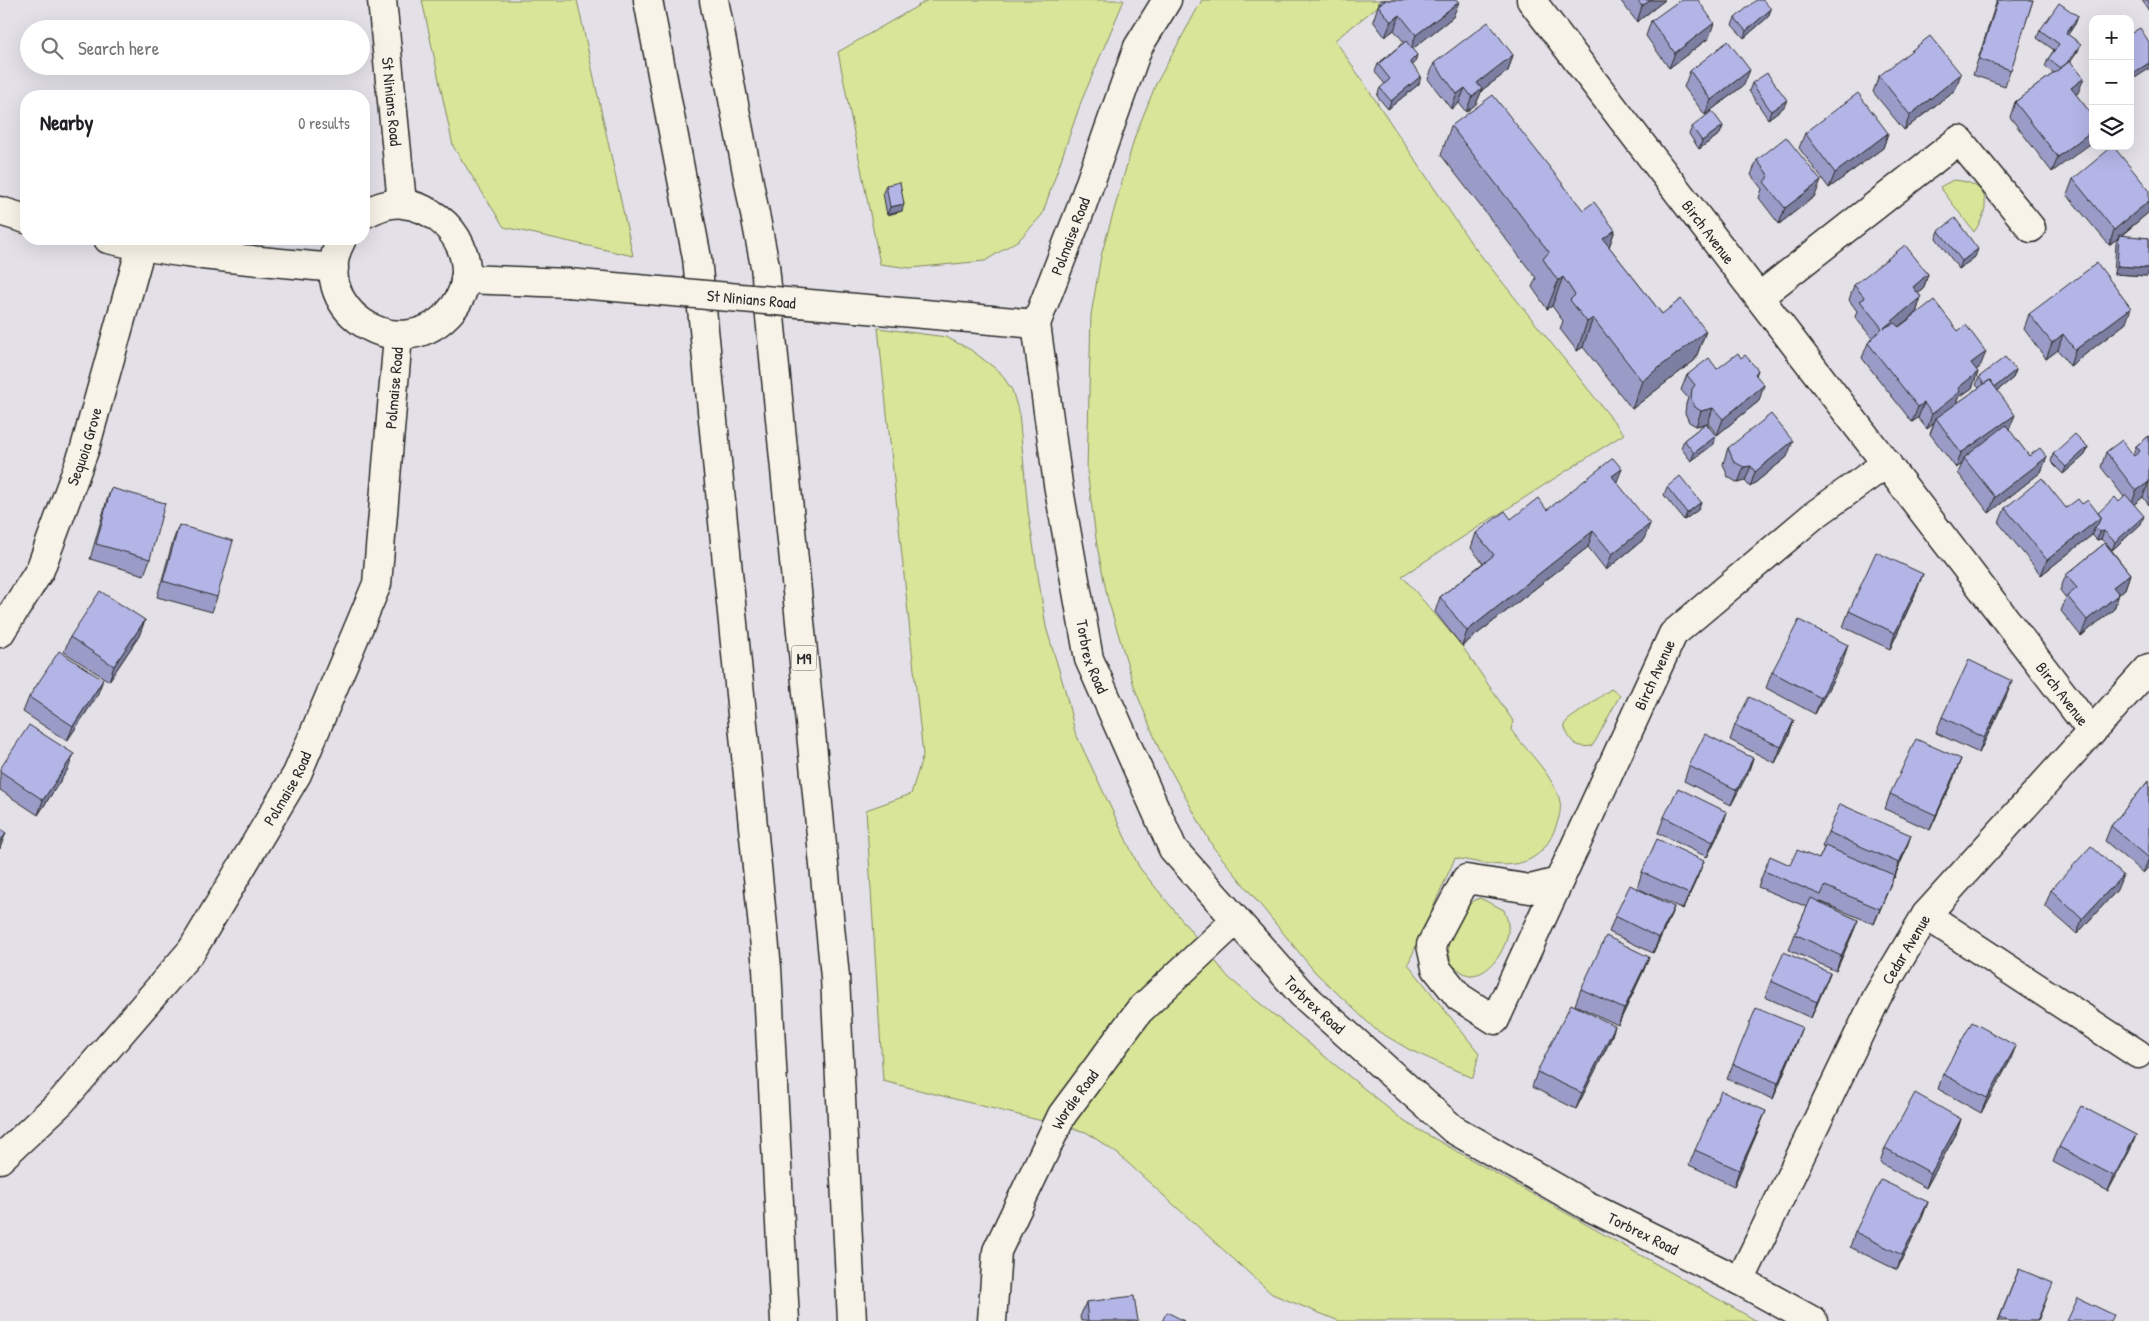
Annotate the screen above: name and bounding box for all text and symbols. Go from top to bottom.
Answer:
map controls [2089,15,2134,150]
button: + [2089,15,2134,60]
search box [20,20,370,75]
icon: search [38,34,66,62]
text: Search here [78,35,159,61]
street label: St Ninians Road [377,56,407,147]
button: − [2089,60,2134,105]
button: layers [2089,105,2134,150]
text: Nearby [40,108,93,137]
text: 0 results [298,112,350,134]
street label: Polmaise Road [1045,194,1095,278]
street label: Birch Avenue [1677,195,1741,269]
street label: St Ninians Road [706,284,797,314]
street label: Polmaise Road [379,346,408,430]
street label: Sequoia Grove [61,404,107,488]
street label: Torbrex Road [1071,618,1114,697]
street label: Birch Avenue [1629,635,1680,713]
road number: M9 [792,646,816,670]
street label: Birch Avenue [2031,657,2095,731]
street label: Polmaise Road [258,748,316,829]
street label: Cedar Avenue [1876,909,1935,988]
street label: Torbrex Road [1279,970,1350,1039]
street label: Wordie Road [1046,1065,1103,1133]
street label: Torbrex Road [1604,1206,1682,1260]

